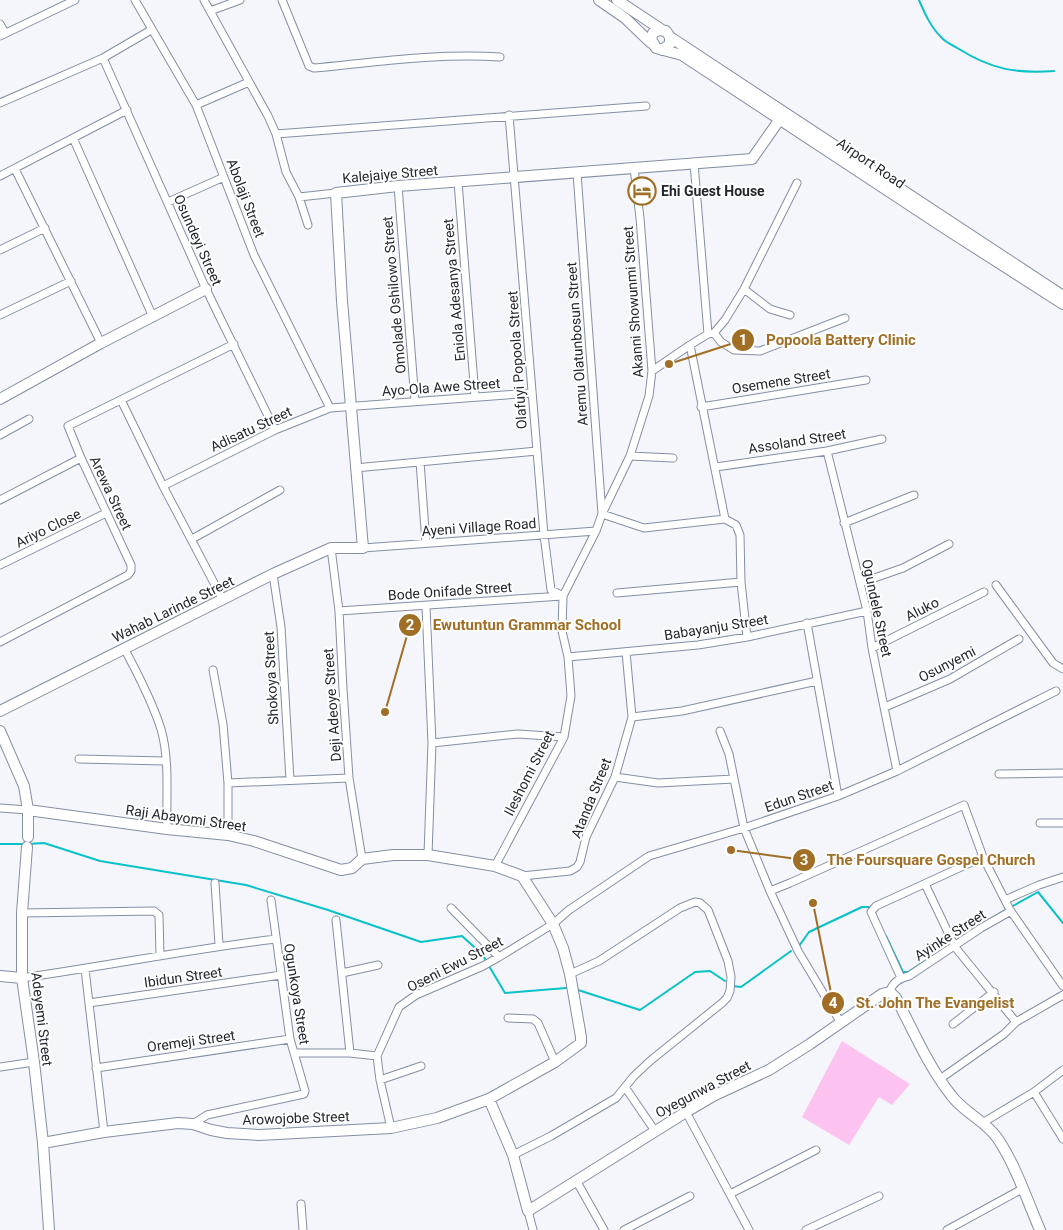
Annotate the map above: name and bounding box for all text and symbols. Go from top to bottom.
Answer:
street label: Airport Road [834,134,908,192]
street label: Abolaji Street [224,156,269,240]
street label: Kalejaiye Street [342,162,439,186]
hotel icon: Ehi Guest House [627,176,657,206]
place label: Ehi Guest House [661,183,765,199]
street label: Osundeyi Street [171,192,225,288]
street label: Omolade Oshilowo Street [379,215,409,374]
street label: Eniola Adesanya Street [440,218,468,362]
street label: Akanni Showunmi Street [620,225,646,378]
street label: Aremu Olatunbosun Street [563,261,591,426]
street label: Olafuyi Popoola Street [504,290,530,430]
callout: Popoola Battery Clinic [731,325,925,355]
text: 1 [739,331,747,349]
text: Popoola Battery Clinic [766,331,916,349]
street label: Osemene Street [731,365,832,397]
street label: Ayo-Ola Awe Street [381,375,501,399]
street label: Adisatu Street [208,403,295,455]
street label: Assoland Street [747,425,847,457]
street label: Arewa Street [87,453,135,533]
street label: Ariyo Close [13,505,83,551]
street label: Ayeni Village Road [421,515,537,539]
street label: Ogundele Street [859,558,895,659]
street label: Wahab Larinde Street [110,572,237,645]
street label: Bode Onifade Street [387,579,513,603]
street label: Aluko [903,594,941,624]
callout: Ewutuntun Grammar School [398,610,631,640]
street label: Babayanju Street [663,611,770,643]
text: 2 [406,616,415,634]
text: Ewutuntun Grammar School [433,616,621,634]
street label: Shokoya Street [261,630,281,725]
street label: Osunyemi [916,643,978,685]
street label: Deji Adeoye Street [320,647,344,762]
street label: Ileshomi Street [501,727,558,818]
street label: Atanda Street [568,755,614,840]
street label: Edun Street [763,777,836,815]
street label: Raji Abayomi Street [125,802,248,834]
callout: The Foursquare Gospel Church [792,845,1045,875]
text: 3 [800,851,808,869]
text: The Foursquare Gospel Church [827,851,1035,869]
street label: Ayinke Street [912,906,989,964]
street label: Oseni Ewu Street [404,933,506,995]
street label: Ogunkoya Street [281,942,313,1046]
street label: Ibidun Street [143,964,224,990]
street label: Adeyemi Street [28,971,56,1067]
callout: St. John The Evangelist [820,988,1024,1018]
text: 4 [829,994,838,1012]
text: St. John The Evangelist [856,994,1014,1012]
street label: Oremeji Street [146,1027,236,1055]
street label: Oyegunwa Street [653,1057,754,1121]
street label: Arowojobe Street [242,1108,350,1128]

